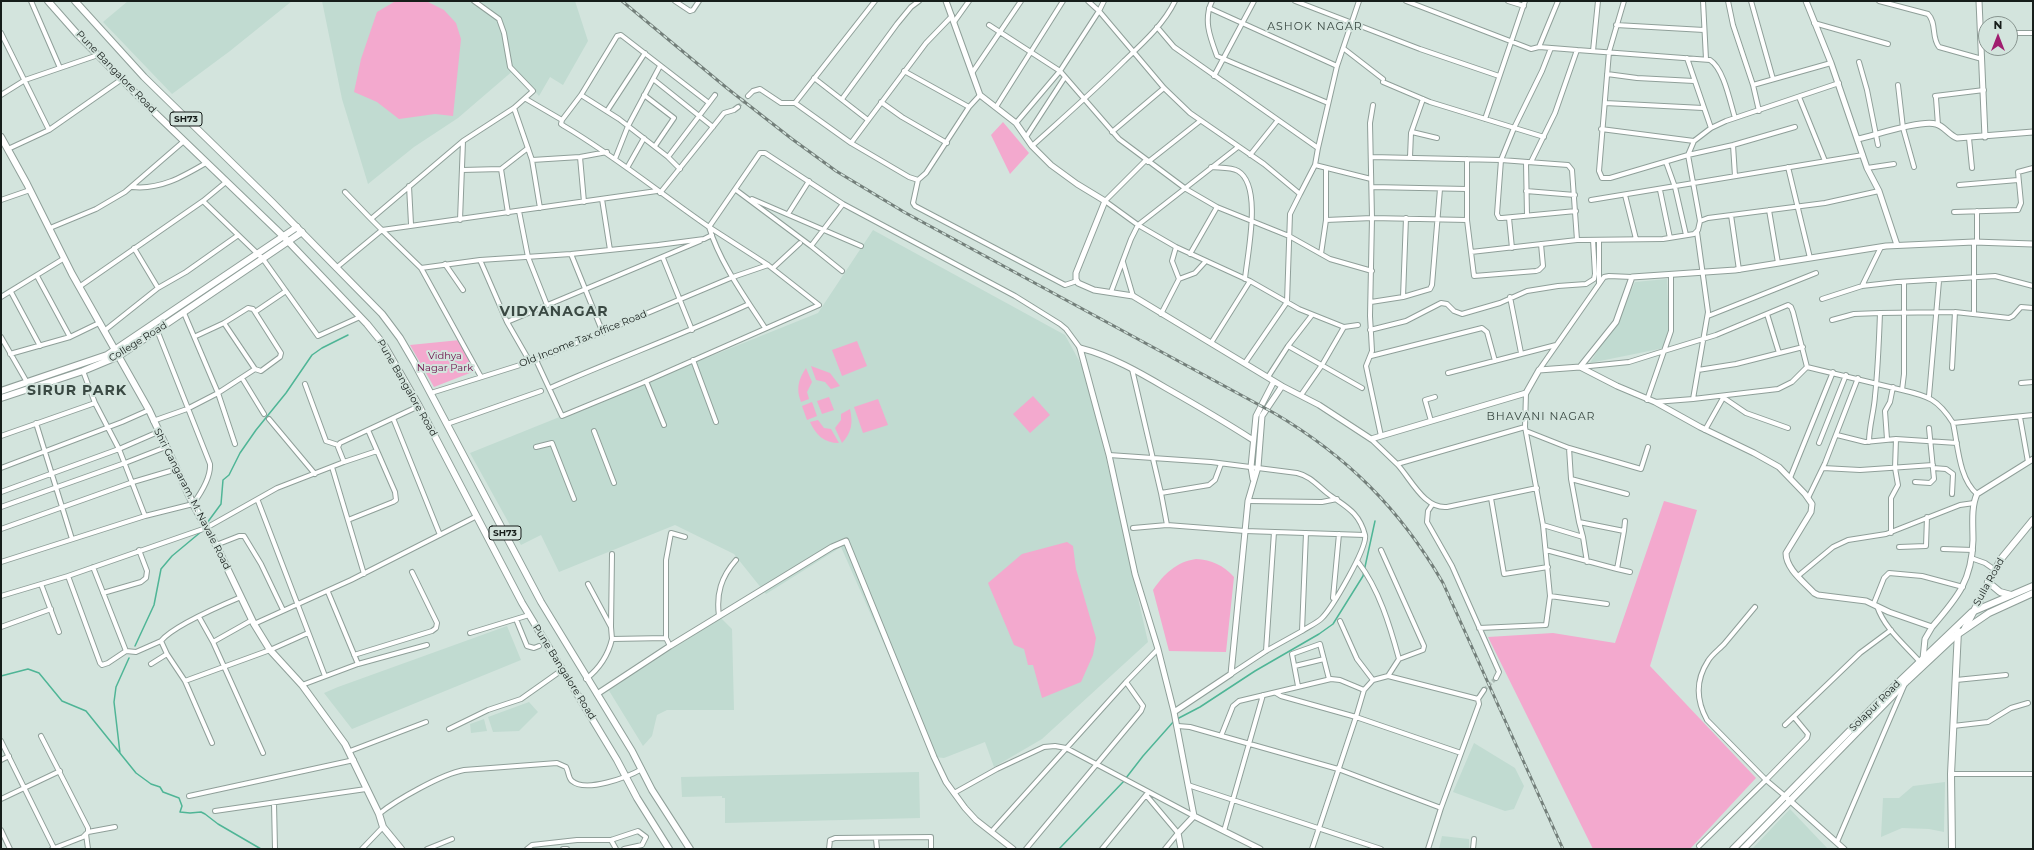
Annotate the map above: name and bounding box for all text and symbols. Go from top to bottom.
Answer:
north arrow [1978,16,2018,56]
text: N [1994,18,2002,32]
district label: ASHOK NAGAR [1267,20,1363,34]
street label: Pune Bangalore Road [74,28,158,116]
road number: SH73 [170,112,202,126]
district label: VIDYANAGAR [499,304,609,320]
street label: Old Income Tax office Road [517,308,649,370]
street label: College Road [107,319,169,365]
street label: Pune Bangalore Road [374,337,440,439]
park label: Vidhya Nagar Park [417,350,473,374]
district label: SIRUR PARK [27,383,127,399]
district label: BHAVANI NAGAR [1486,410,1596,424]
street label: Shri Gangaram. M. Navale Road [151,426,233,572]
road number: SH73 [489,526,521,540]
street label: Sulla Road [1971,556,2007,608]
street label: Pune Bangalore Road [530,622,598,722]
street label: Solapur Road [1847,678,1903,734]

